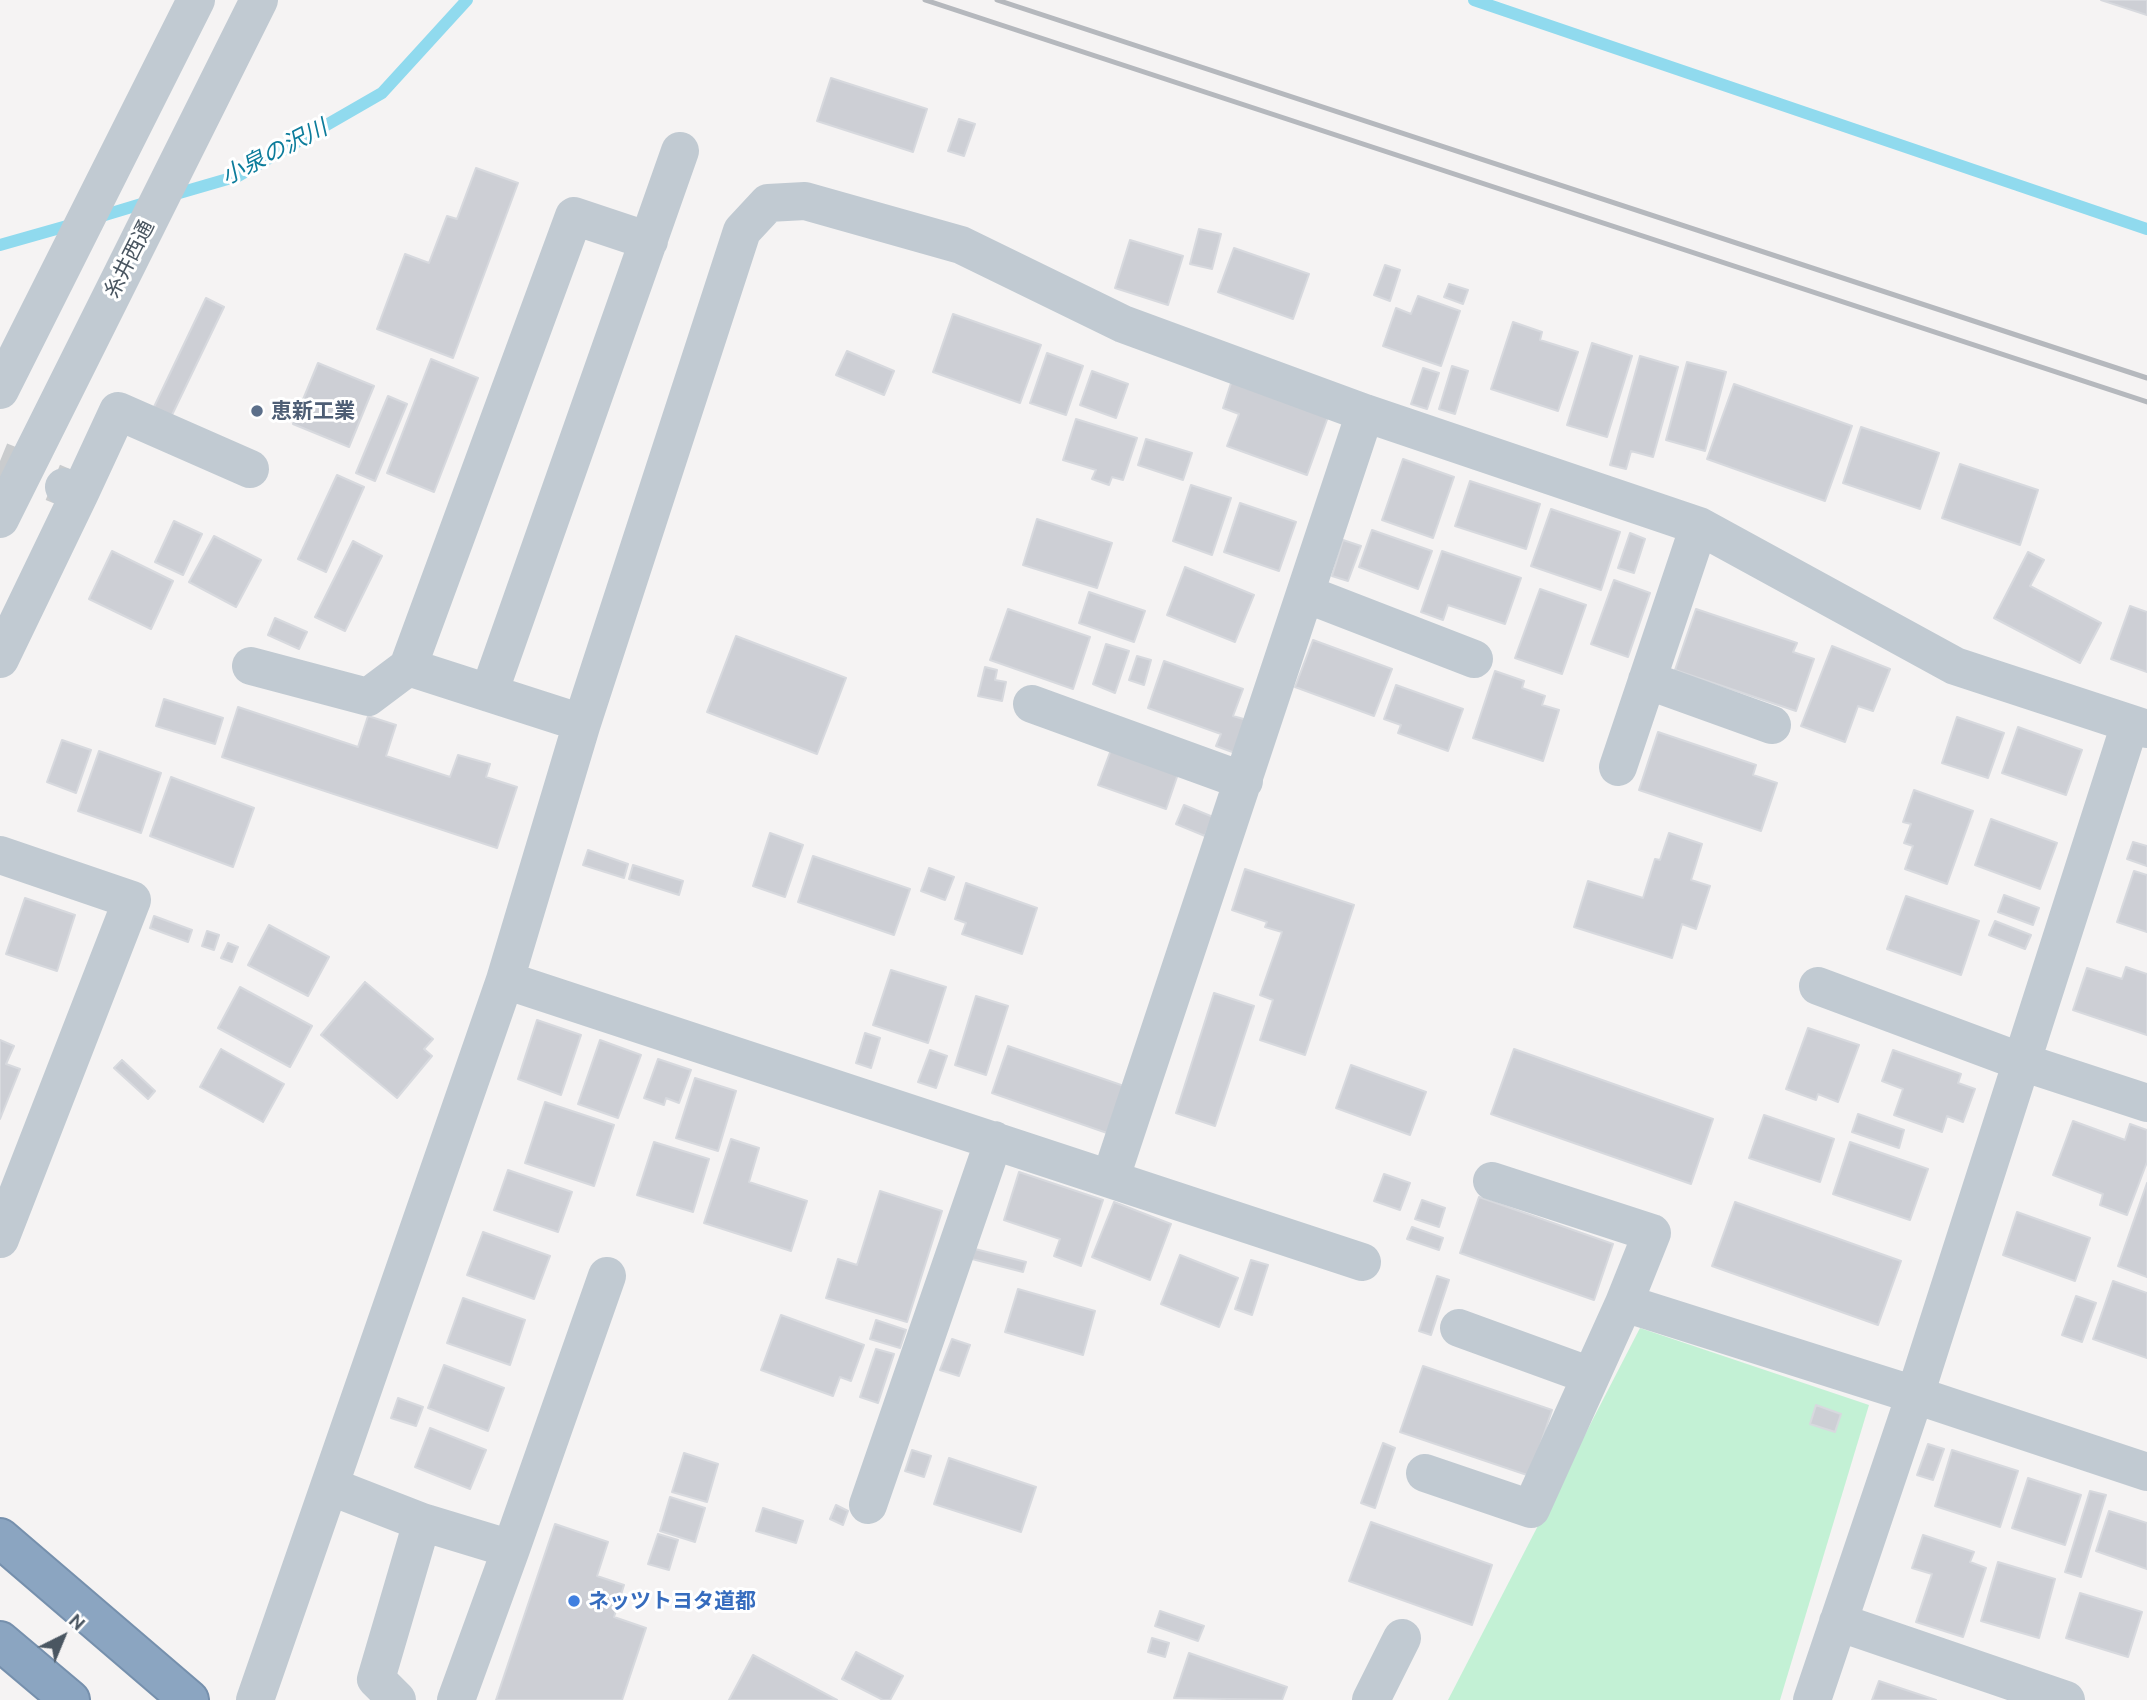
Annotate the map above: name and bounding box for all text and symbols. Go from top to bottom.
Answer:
water label: 小泉の沢川 [217,114,331,190]
street label: 糸井西通 [99,216,159,302]
place label: 恵新工業 [271,398,355,424]
marker: 恵新工業 [249,403,265,419]
place label: ネッツトヨタ道都 [588,1588,756,1614]
marker: ネッツトヨタ道都 [566,1593,582,1609]
north arrow [28,1602,98,1672]
text: N [65,1609,90,1635]

